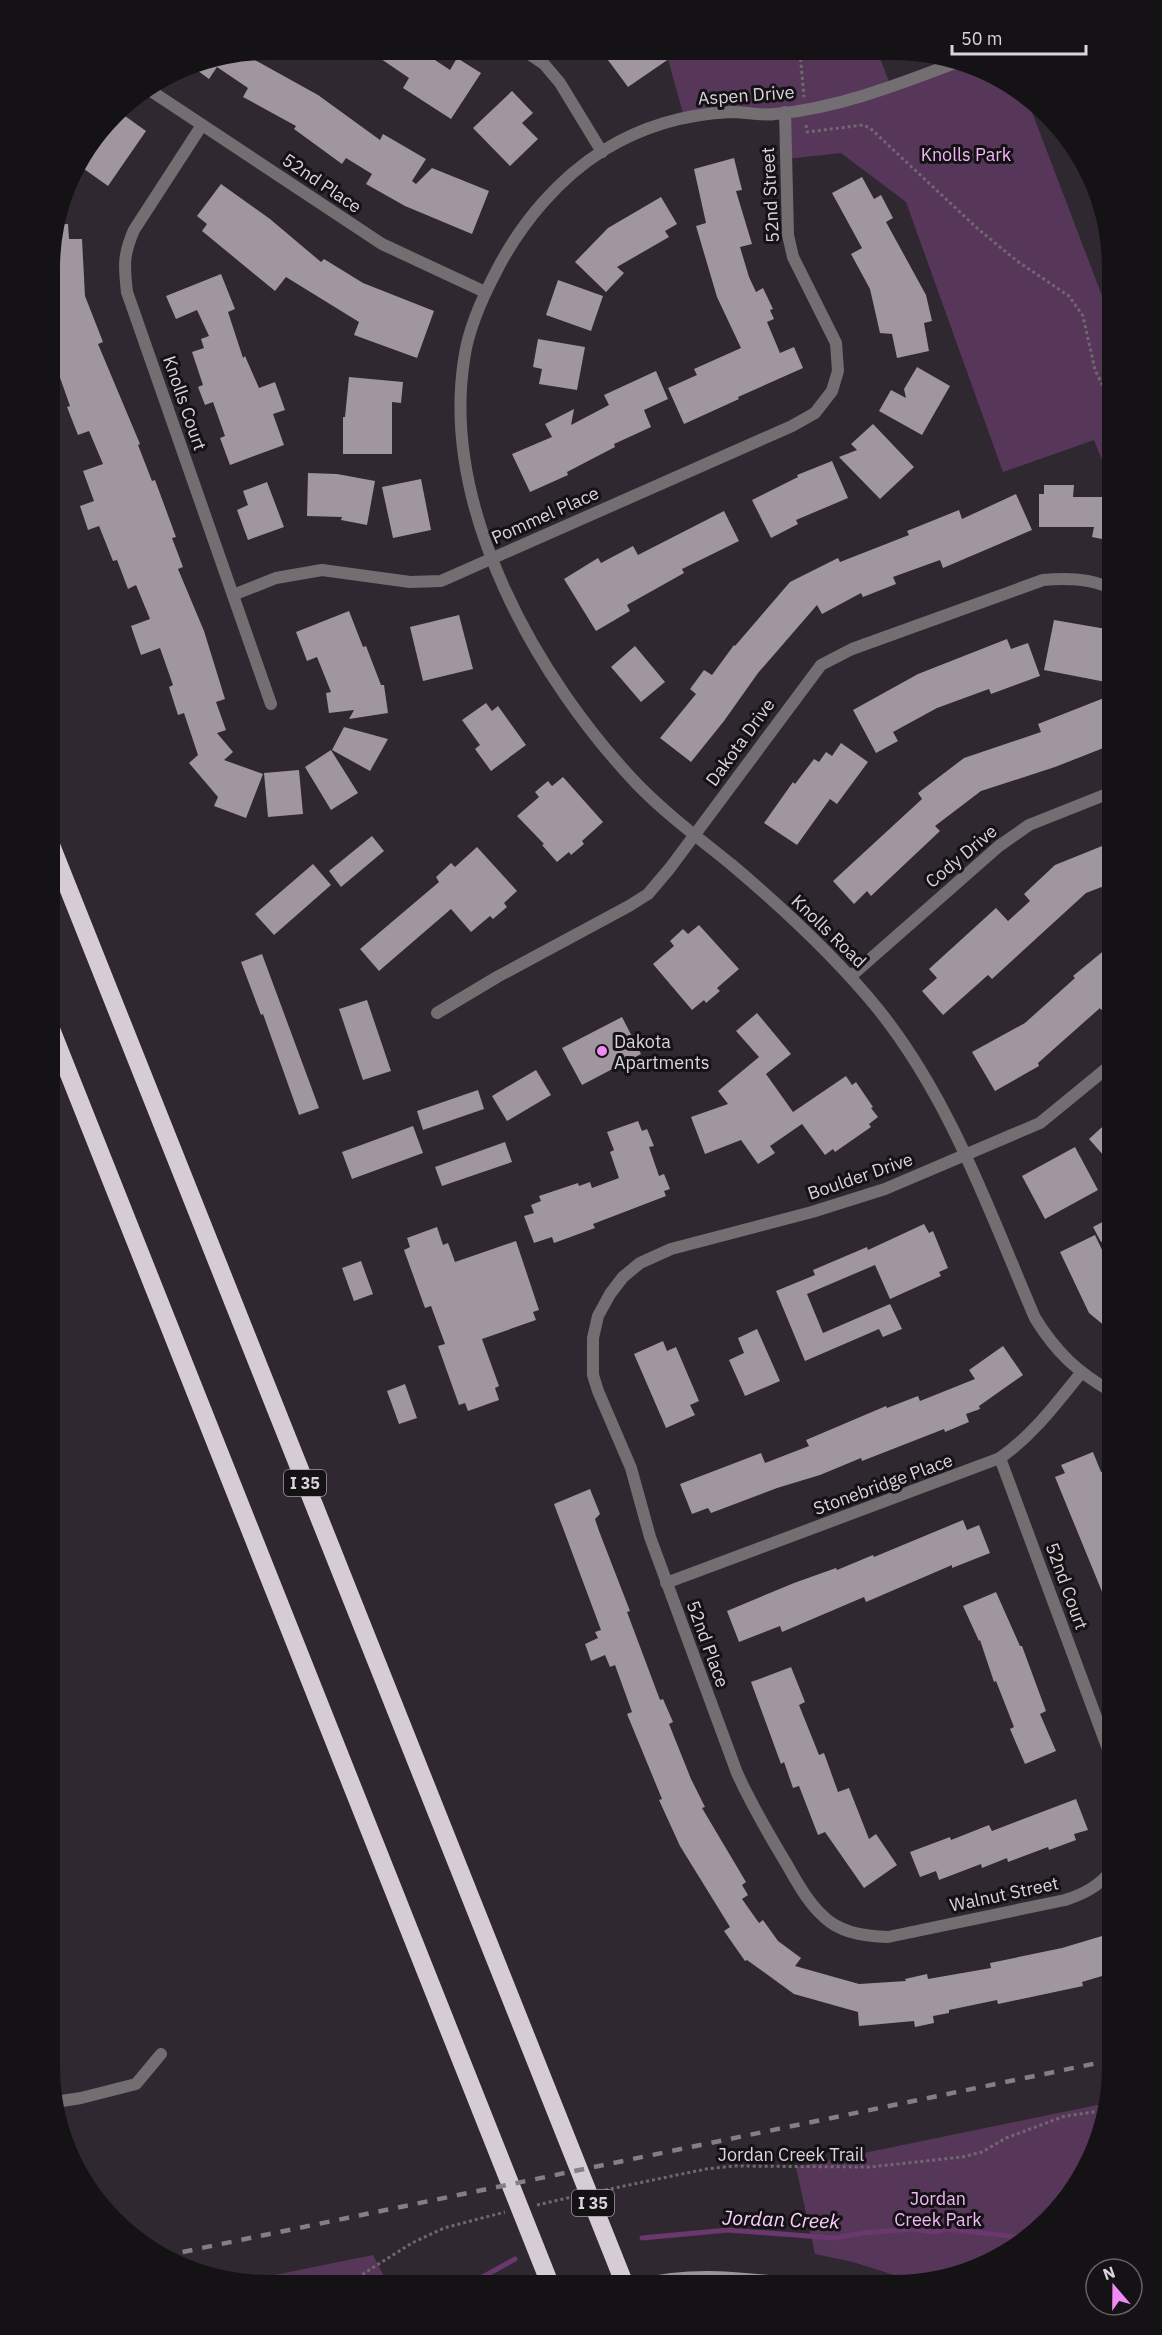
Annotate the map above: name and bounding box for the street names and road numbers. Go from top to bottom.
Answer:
street label: Aspen Drive [697,80,795,110]
street label: 52nd Street [756,147,784,243]
street label: 52nd Place [278,148,366,218]
street label: Knolls Court [158,353,212,453]
street label: Pommel Place [488,481,602,549]
street label: Dakota Drive [700,694,780,790]
street label: Cody Drive [920,819,1002,893]
street label: Knolls Road [787,890,871,972]
street label: Boulder Drive [804,1147,916,1205]
street label: Stonebridge Place [810,1448,956,1520]
road number: I 35 [284,1470,326,1496]
street label: 52nd Court [1041,1539,1093,1633]
street label: 52nd Place [682,1597,734,1691]
street label: Walnut Street [947,1871,1061,1917]
street label: Jordan Creek Trail [718,2143,864,2166]
road number: I 35 [572,2190,614,2216]

